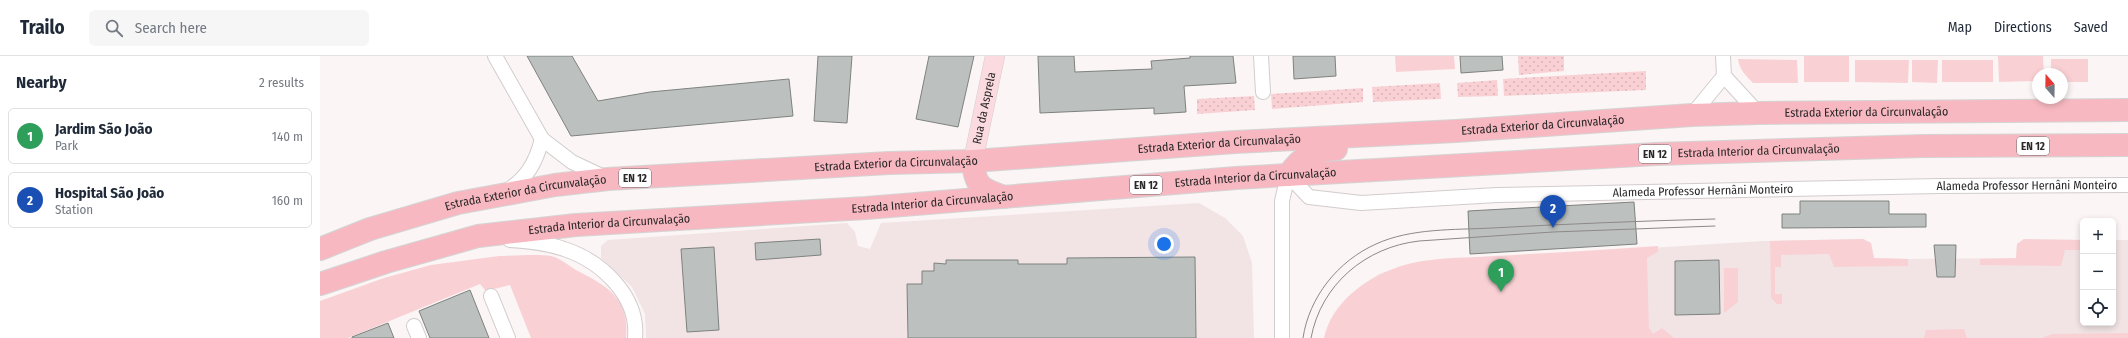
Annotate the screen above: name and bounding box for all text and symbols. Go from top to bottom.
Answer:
search box [89,10,369,46]
text: Trailo [20,16,65,39]
icon: search [103,17,125,39]
text: Search here [135,19,207,37]
text: Map [1948,19,1972,36]
text: Directions [1994,19,2052,36]
text: Saved [2074,19,2108,36]
north arrow [2032,68,2068,104]
street label: Rua da Asprela [970,71,998,145]
text: Nearby [16,72,67,93]
text: 2 results [259,75,304,90]
street label: Estrada Exterior da Circunvalação [1785,104,1948,120]
street label: Estrada Exterior da Circunvalação [1461,113,1625,138]
text: Jardim São João [55,120,153,138]
text: 1 [27,129,33,144]
text: 140 m [272,129,303,144]
street label: Estrada Exterior da Circunvalação [1137,132,1301,156]
road number: EN 12 [2017,137,2049,155]
text: Park [55,138,78,153]
street label: Estrada Interior da Circunvalação [1678,141,1840,160]
road number: EN 12 [1639,145,1671,163]
street label: Estrada Exterior da Circunvalação [814,154,978,174]
street label: Estrada Interior da Circunvalação [1174,165,1337,190]
road number: EN 12 [619,169,651,187]
street label: Estrada Exterior da Circunvalação [443,172,607,214]
road number: EN 12 [1130,176,1162,194]
street label: Alameda Professor Hernâni Monteiro [1937,178,2117,193]
street label: Alameda Professor Hernâni Monteiro [1612,182,1793,200]
text: Hospital São João [55,184,164,202]
street label: Estrada Interior da Circunvalação [851,189,1014,216]
text: 2 [27,193,33,208]
text: 160 m [272,193,303,208]
pin: 2 [1540,195,1566,228]
text: Station [55,202,93,217]
street label: Estrada Interior da Circunvalação [528,211,691,237]
map controls [2080,218,2116,326]
button: + [2080,218,2116,254]
your location [1154,234,1174,254]
button: − [2080,254,2116,290]
pin: 1 [1488,259,1514,292]
button: locate [2080,290,2116,326]

